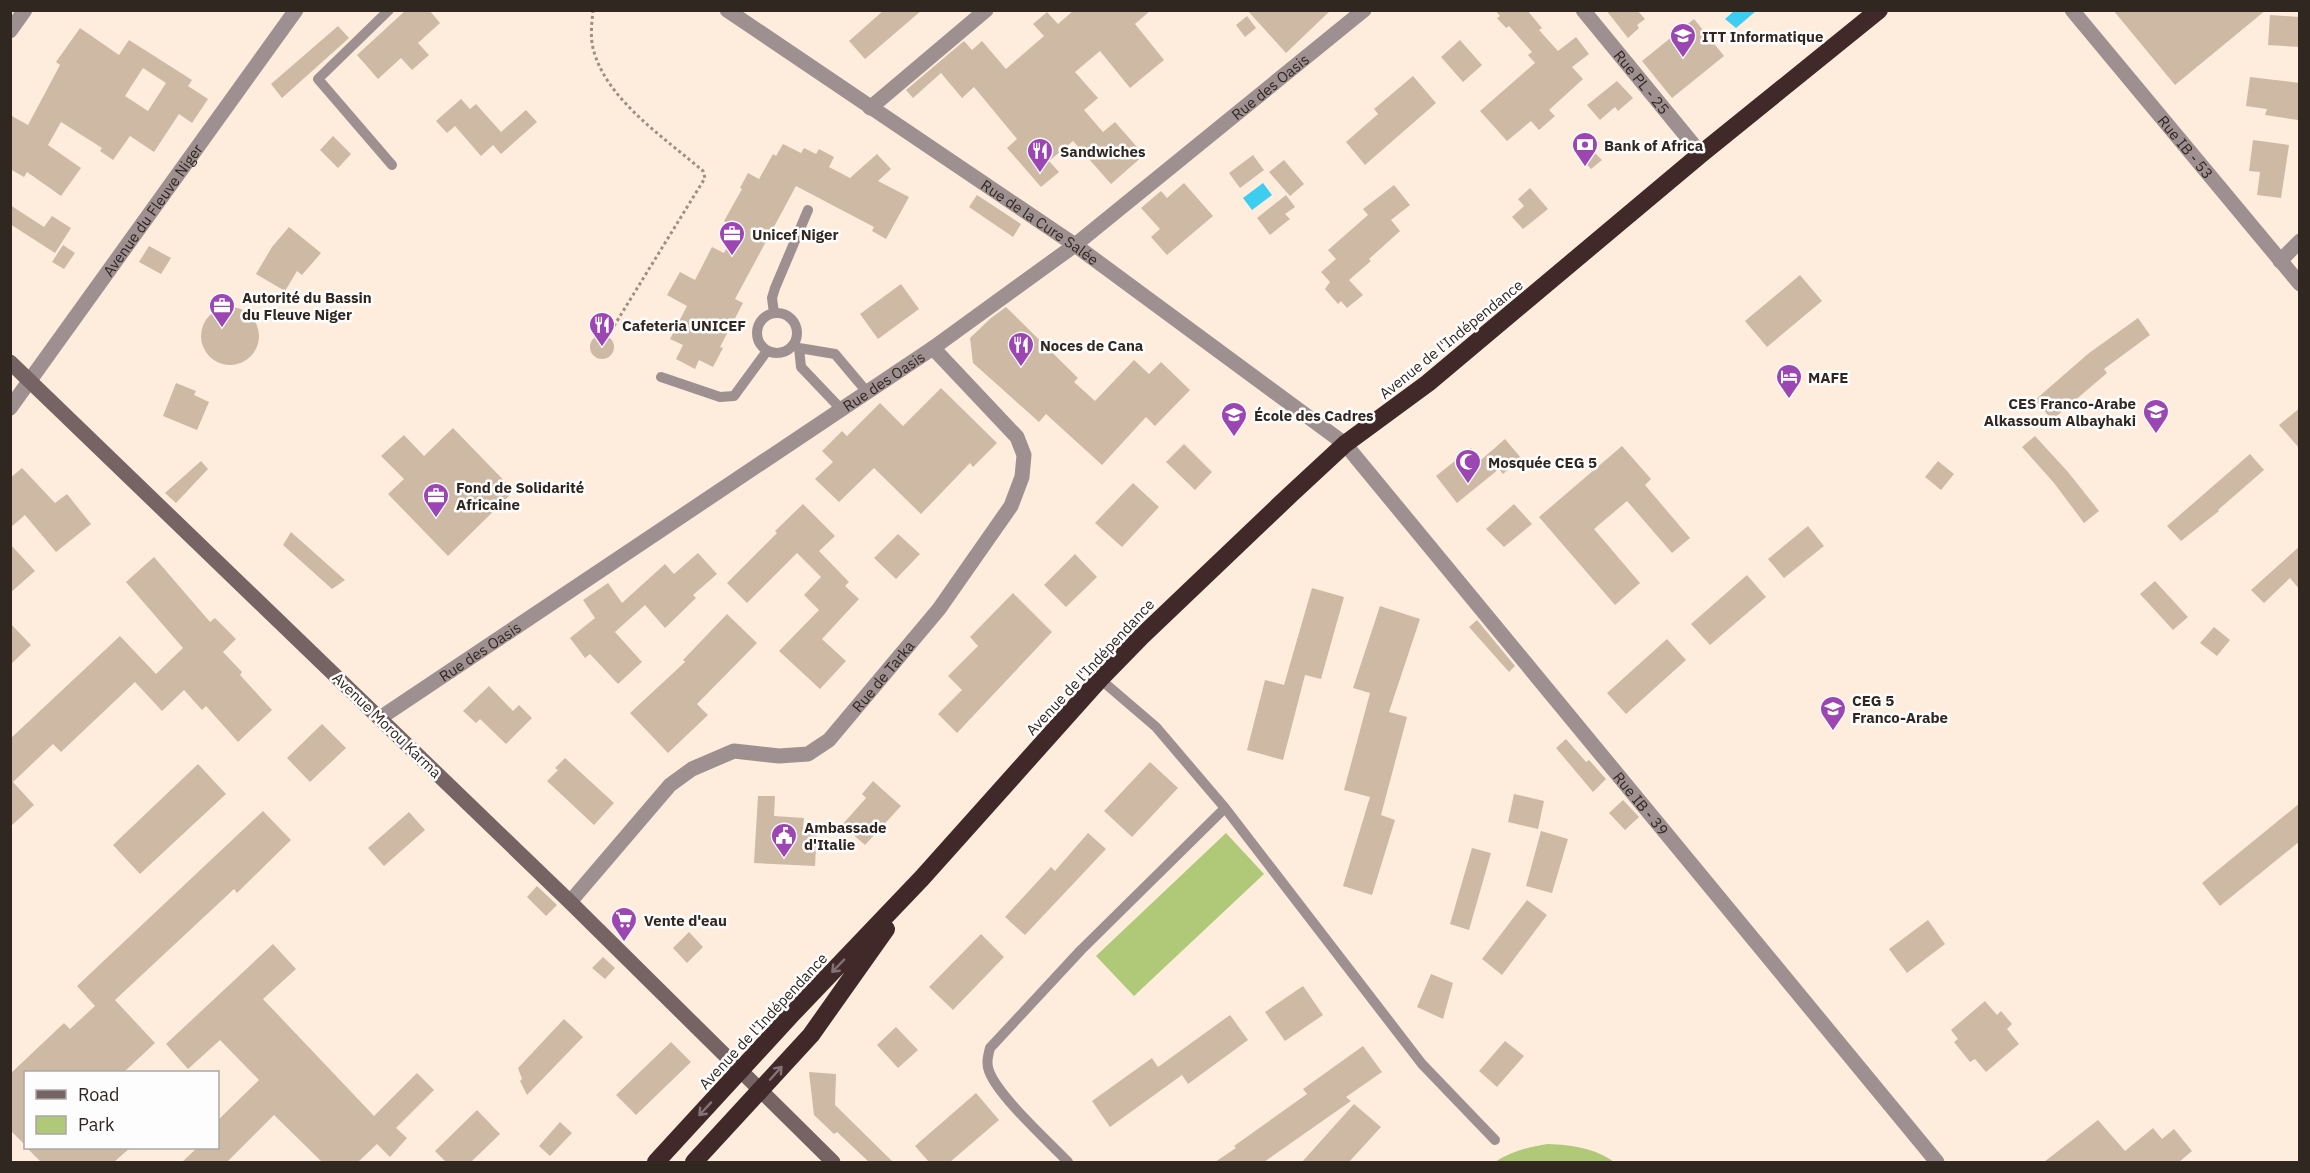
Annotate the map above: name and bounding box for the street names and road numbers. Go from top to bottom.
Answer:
street label: Rue PL - 25 [1610,46,1674,118]
street label: Rue des Oasis [1227,49,1313,124]
street label: Rue IB - 53 [2154,111,2218,182]
street label: Avenue du Fleuve Niger [98,139,207,280]
street label: Rue de la Cure Salée [978,175,1103,269]
street label: Avenue de l'Indépendance [1375,275,1527,403]
street label: Rue des Oasis [839,347,928,415]
street label: Avenue de l'Indépendance [1022,595,1158,739]
street label: Rue des Oasis [435,617,524,686]
street label: Rue de Tarka [847,636,918,716]
street label: Avenue Morou Karma [329,668,445,782]
street label: Rue IB - 39 [1609,768,1673,839]
street label: Avenue de l'Indépendance [695,949,831,1093]

